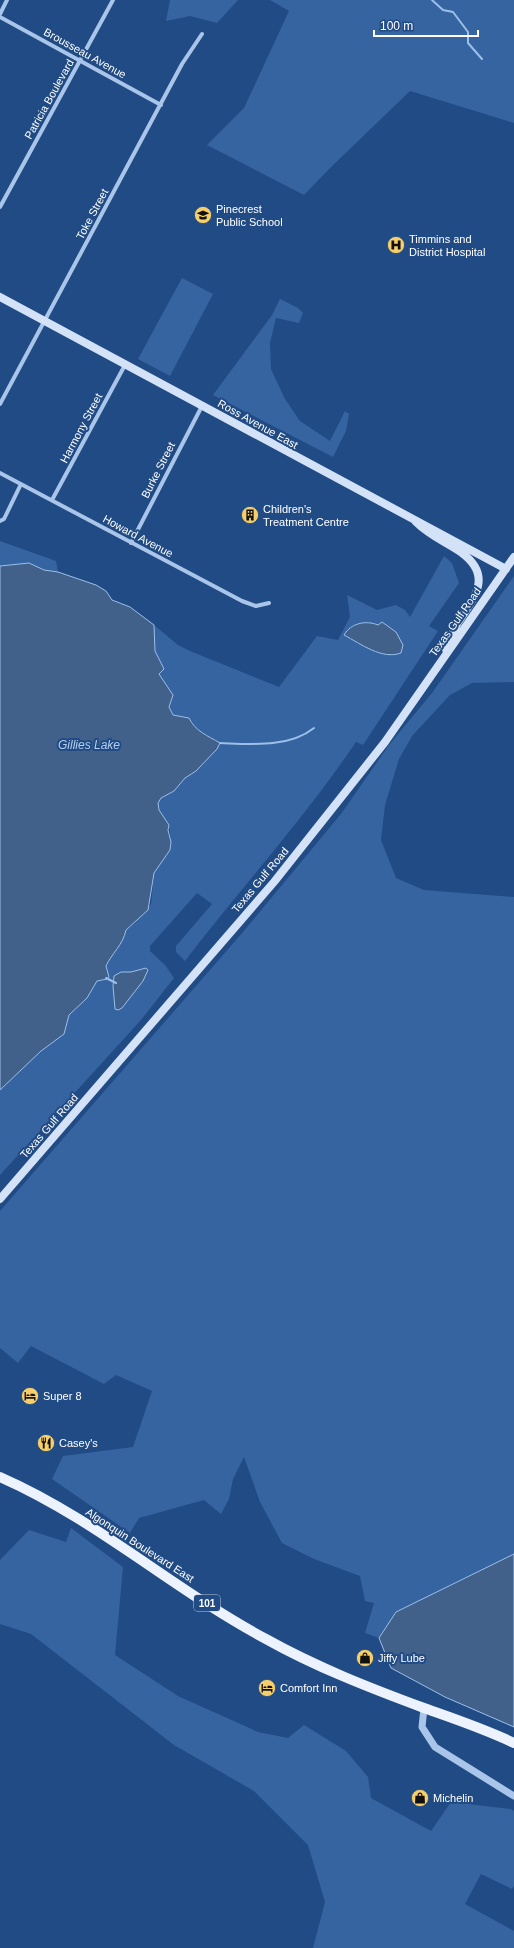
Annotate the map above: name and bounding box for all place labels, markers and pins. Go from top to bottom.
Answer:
place label: Pinecrest Public School [216,203,283,228]
school or university icon: Pinecrest Public School [193,205,213,225]
place label: Timmins and District Hospital [409,233,485,258]
hospital icon: Timmins and District Hospital [386,235,406,255]
place label: Children's Treatment Centre [263,503,349,528]
building icon: Children's Treatment Centre [240,505,260,525]
hotel icon: Super 8 [20,1386,40,1406]
place label: Super 8 [43,1390,82,1402]
restaurant icon: Casey's [36,1433,56,1453]
place label: Casey's [59,1437,98,1449]
shop icon: Jiffy Lube [355,1648,375,1668]
place label: Jiffy Lube [378,1652,425,1664]
hotel icon: Comfort Inn [257,1678,277,1698]
place label: Comfort Inn [280,1682,337,1694]
shop icon: Michelin [410,1788,430,1808]
place label: Michelin [433,1792,473,1804]

